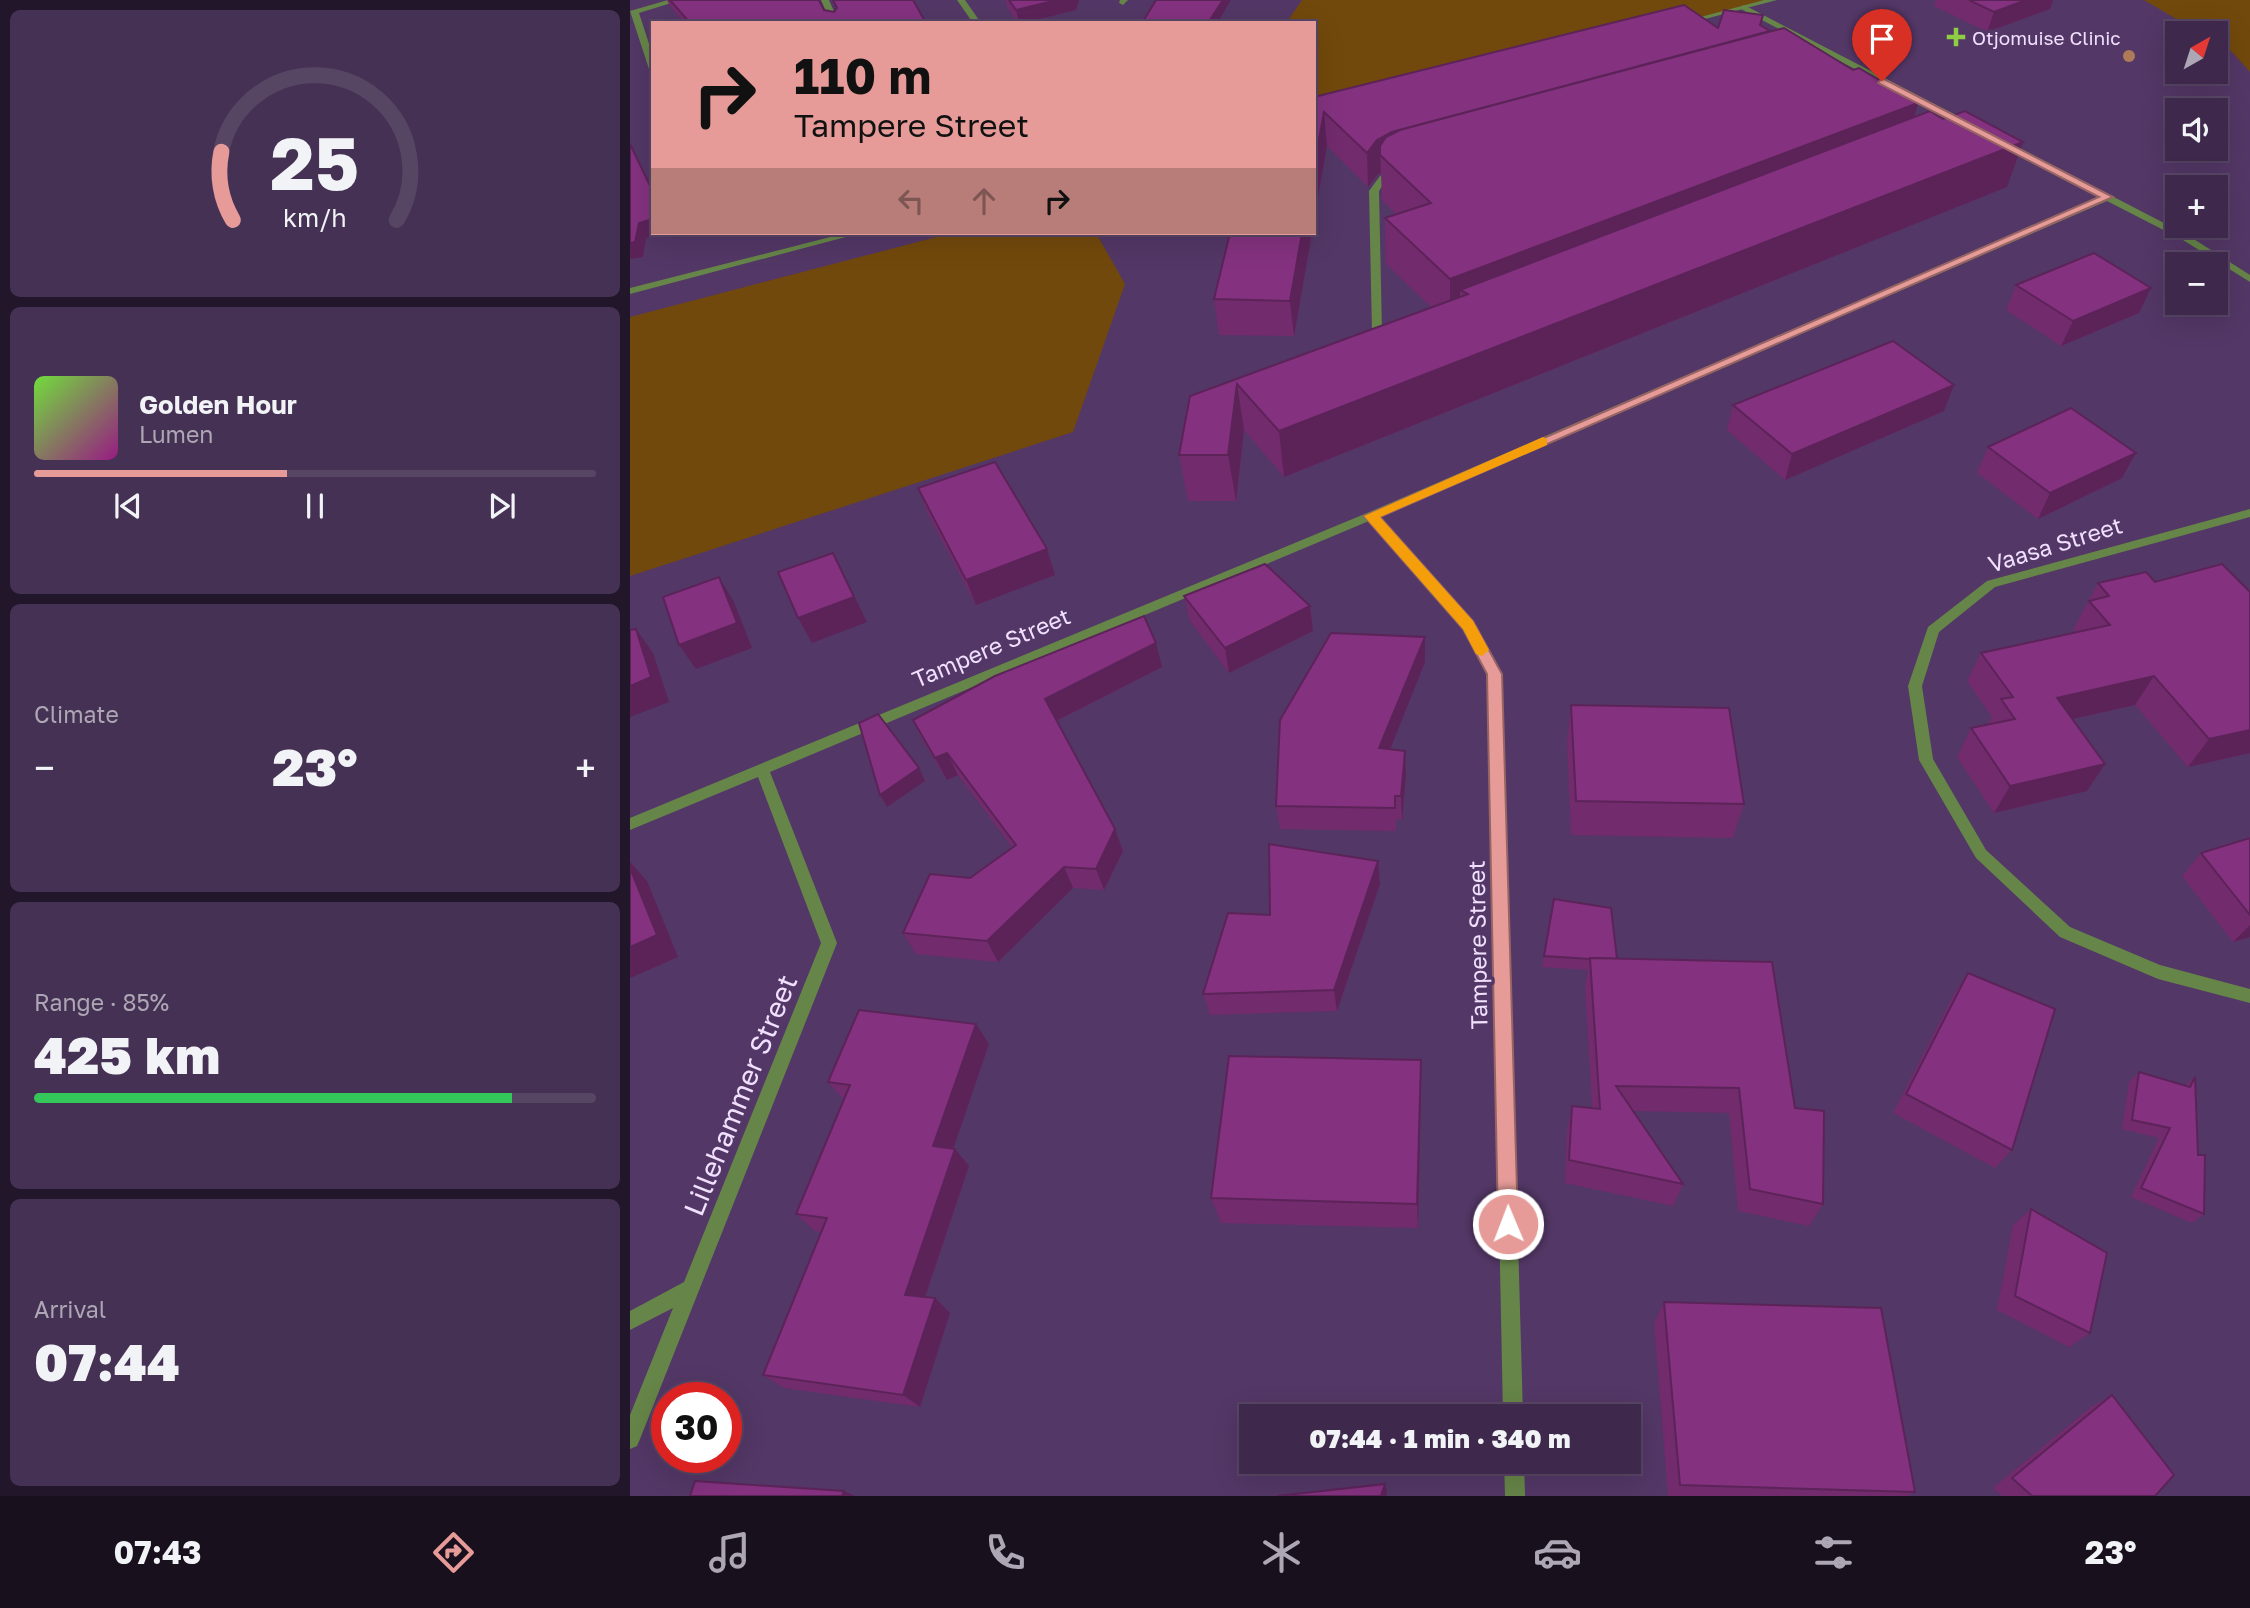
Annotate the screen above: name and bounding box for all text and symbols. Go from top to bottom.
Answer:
pin [1852,9,1912,81]
icon: arrive [1863,20,1901,58]
north arrow [2165,21,2228,84]
map controls [2165,21,2228,315]
place label: Otjomuise Clinic [1972,26,2121,49]
marker: Otjomuise Clinic [1946,27,1966,47]
text: 110 m [794,46,931,105]
icon: right [679,49,770,140]
button: sound [2165,98,2228,161]
text: Tampere Street [794,106,1029,144]
text: 25 [271,119,359,206]
button: + [2165,175,2228,238]
icon: left [892,182,930,220]
icon: ahead [965,182,1003,220]
icon: right [1038,182,1076,220]
text: km/h [283,201,347,232]
button: − [2165,252,2228,315]
text: Golden Hour [139,389,297,420]
text: Lumen [139,420,213,448]
icon: previous [109,487,147,525]
icon: pause [296,487,334,525]
icon: next [483,487,521,525]
street label: Vaasa Street [1984,510,2126,578]
street label: Tampere Street [908,601,1074,693]
text: Climate [34,700,119,728]
text: 23° [272,735,358,797]
text: − [34,745,55,790]
text: + [575,745,596,790]
street label: Tampere Street [1462,860,1492,1030]
street label: Lillehammer Street [677,970,803,1220]
text: Range · 85% [34,988,169,1016]
text: 425 km [34,1023,220,1085]
position arrow [1471,1187,1545,1261]
text: Arrival [34,1295,106,1323]
text: 07:44 [34,1330,180,1392]
speed limit sign: 30 [651,1382,742,1473]
text: 07:44 · 1 min · 340 m [1309,1423,1571,1454]
icon: directions [429,1528,478,1577]
icon: music [705,1528,754,1577]
icon: phone [981,1528,1030,1577]
icon: climate [1257,1528,1306,1577]
icon: car [1533,1528,1582,1577]
icon: filters [1809,1528,1858,1577]
text: 07:43 [114,1533,202,1571]
text: 23° [2085,1533,2136,1571]

